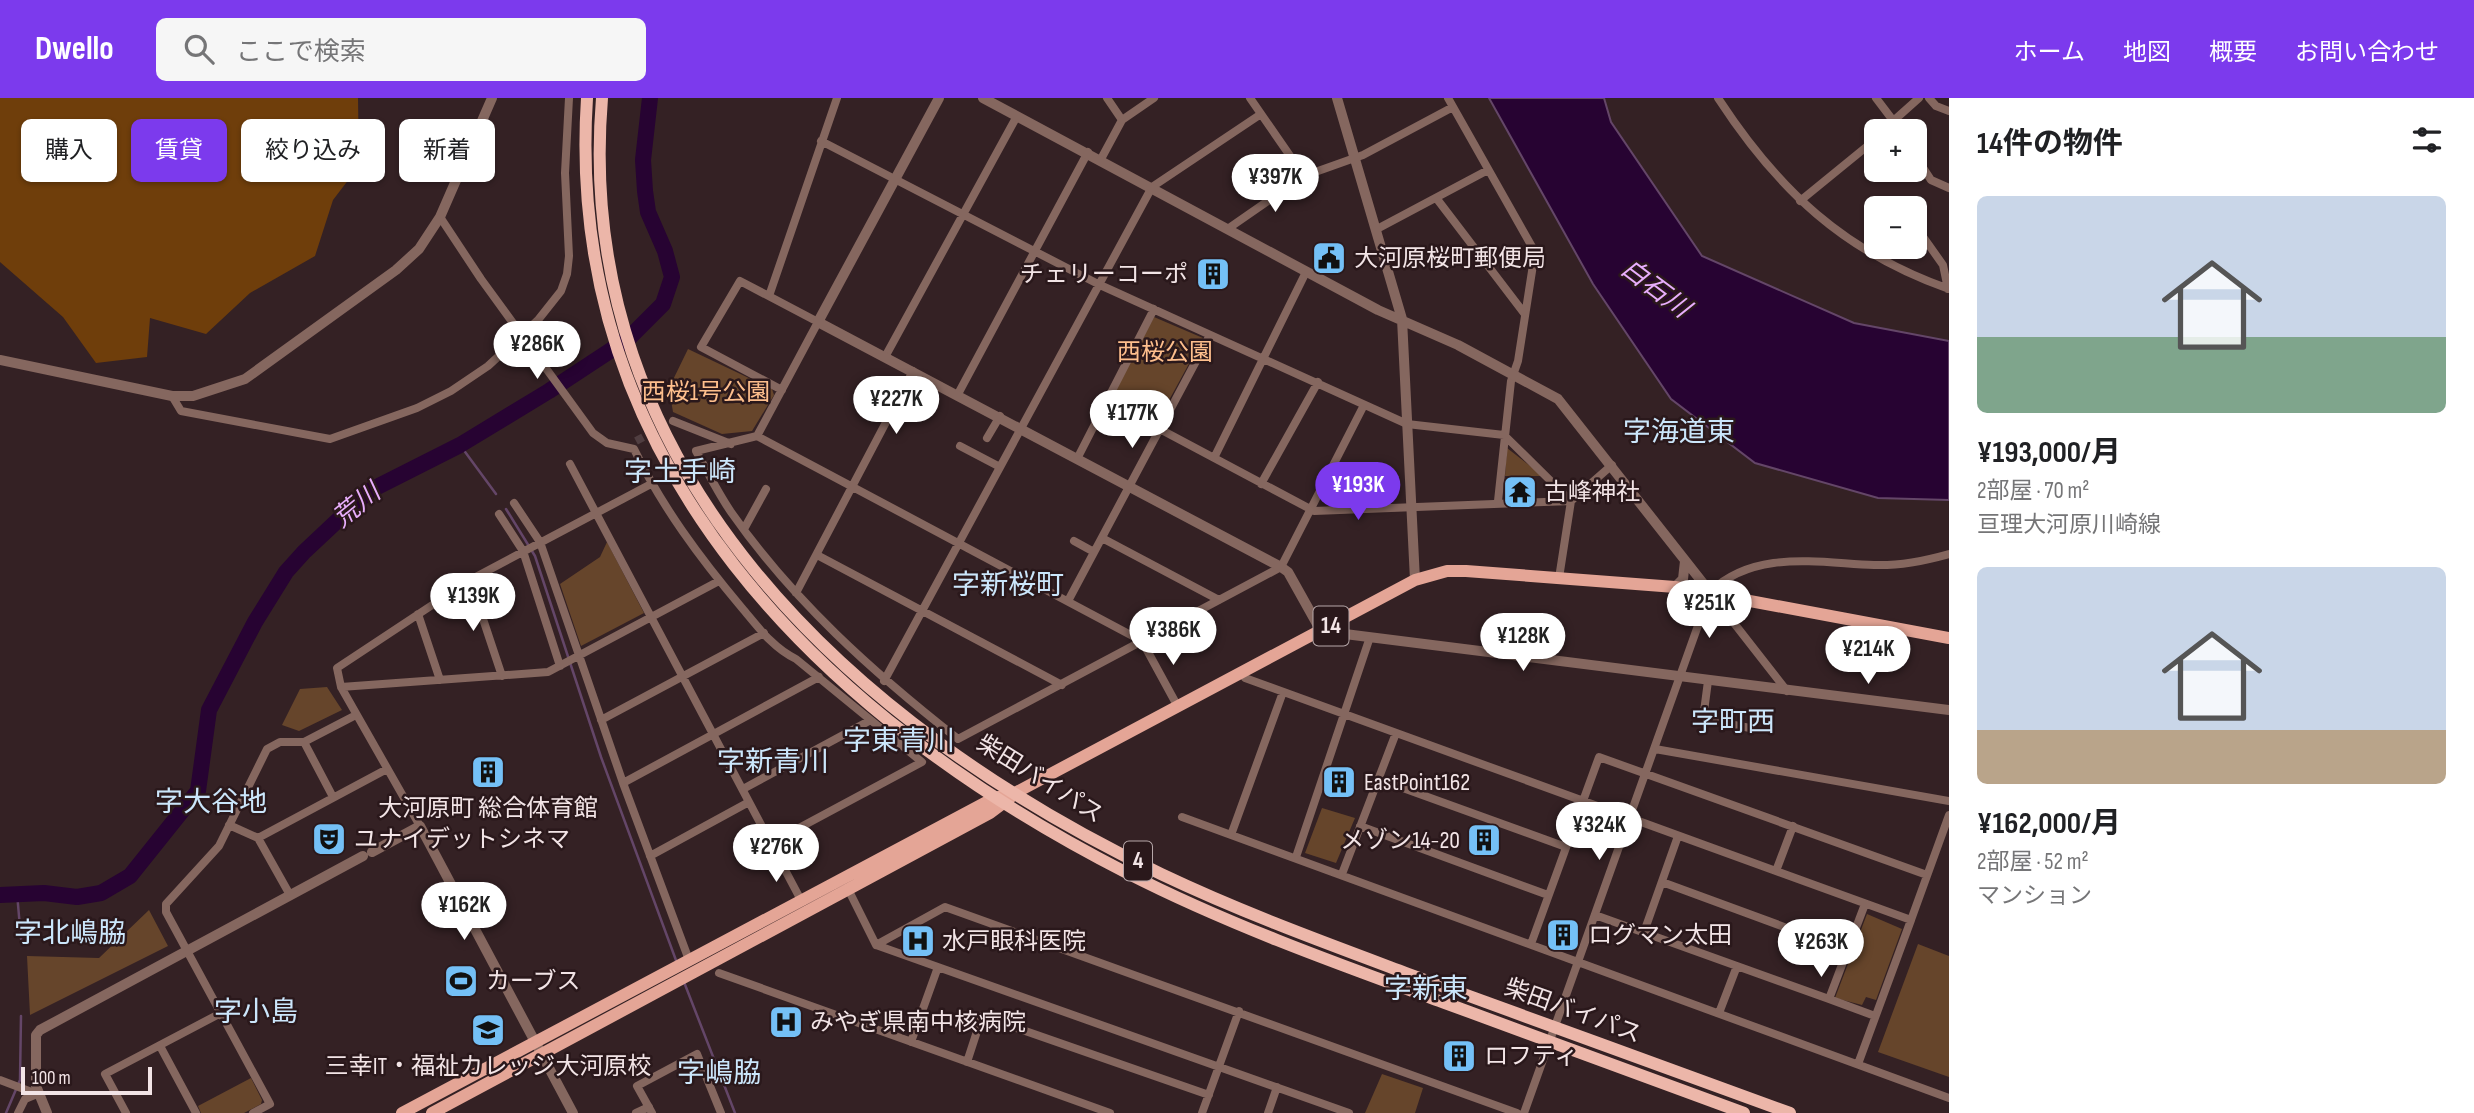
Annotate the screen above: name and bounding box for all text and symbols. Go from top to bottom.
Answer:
search box [156,18,646,81]
text: Dwello [35,29,114,69]
icon: search [180,30,218,68]
text: ここで検索 [236,37,366,68]
text: ホーム [2014,38,2085,67]
text: 地図 [2123,38,2171,67]
text: 概要 [2209,38,2257,67]
text: お問い合わせ [2295,38,2439,67]
chip: 購入 [21,119,117,182]
chip: 賃貸 [131,119,227,182]
chip: 絞り込み [241,119,385,182]
chip: 新着 [399,119,495,182]
map controls [1864,119,1927,259]
button: + [1864,119,1927,182]
icon: filters [2408,121,2446,159]
text: 14件の物件 [1977,126,2123,162]
pin: ¥397K [1226,155,1324,214]
text: ¥397K [1248,163,1302,191]
button: − [1864,196,1927,259]
public building icon: 大河原桜町郵便局 [1310,239,1348,277]
icon: home [2149,242,2275,368]
place label: 大河原桜町郵便局 [1354,244,1546,273]
water label: 白石川 [1615,253,1698,327]
building icon: チェリーコーポ [1194,255,1232,293]
place label: チェリーコーポ [1020,260,1188,289]
pin: ¥286K [488,322,586,381]
text: ¥286K [510,330,564,358]
park label: 西桜公園 [1117,338,1213,367]
pin: ¥227K [847,376,945,436]
park label: 西桜1号公園 [642,378,770,407]
text: ¥227K [869,385,923,413]
pin: ¥177K [1083,390,1181,450]
text: ¥177K [1106,399,1158,427]
district label: 字海道東 [1623,416,1735,449]
text: ¥193,000/月 [1977,435,2121,471]
district label: 字土手崎 [624,456,736,489]
pin: ¥193K [1309,462,1407,522]
text: ¥193K [1331,471,1385,499]
temple icon: 古峰神社 [1501,473,1539,511]
water label: 荒川 [327,476,389,534]
text: 2部屋 · 70 m² [1977,477,2089,505]
place label: 古峰神社 [1544,478,1640,507]
text: 亘理大河原川崎線 [1977,511,2161,539]
district label: 字新桜町 [952,569,1064,602]
pin: ¥139K [424,574,522,633]
pin: ¥251K [1660,580,1758,640]
text: ¥139K [446,582,500,610]
text: ¥251K [1683,589,1735,617]
road number: 14 [1314,606,1348,646]
pin: ¥386K [1124,608,1222,667]
icon: home [2149,613,2275,739]
pin: ¥128K [1474,614,1572,673]
text: ¥386K [1145,616,1201,644]
text: ¥128K [1496,622,1550,650]
pin: ¥214K [1819,626,1917,686]
text: ¥214K [1841,635,1895,663]
district label: 字町西 [1691,706,1775,739]
district label: 字東青川 [843,725,955,758]
street label: 柴田バイパス [971,729,1109,829]
district label: 字新青川 [717,746,829,779]
building icon: 大河原町 総合体育館 [469,753,507,791]
building icon: EastPoint162 [1320,763,1358,801]
place label: EastPoint162 [1364,768,1470,797]
district label: 字大谷地 [155,786,267,819]
place label: 大河原町 総合体育館 [378,794,598,823]
pin: ¥324K [1550,802,1648,862]
text: ¥162,000/月 [1977,806,2121,842]
text: ¥324K [1572,811,1626,839]
theatre icon: ユナイデットシネマ [310,820,348,858]
building icon: メゾン14-20 [1465,821,1503,859]
pin: ¥276K [727,824,825,884]
place label: ユナイデットシネマ [354,825,570,854]
place label: メゾン14-20 [1340,826,1460,855]
text: ¥276K [749,833,803,861]
road number: 4 [1124,842,1152,880]
text: 2部屋 · 52 m² [1977,848,2089,876]
pin: ¥162K [415,882,513,942]
text: マンション [1977,882,2092,910]
text: ¥162K [437,891,491,919]
building icon: ログマン太田 [1544,916,1582,954]
district label: 字北嶋脇 [14,917,126,950]
pin: ¥263K [1772,920,1870,979]
place label: ログマン太田 [1588,921,1732,950]
hospital icon: 水戸眼科医院 [899,922,937,960]
place label: 水戸眼科医院 [942,927,1086,956]
text: ¥263K [1794,928,1848,956]
sports icon: カーブス [442,962,480,1000]
place label: カーブス [486,967,581,996]
district label: 字新東 [1384,973,1468,1006]
street label: 柴田バイパス [1501,973,1645,1049]
district label: 字小島 [214,996,298,1029]
hospital icon: みやぎ県南中核病院 [767,1003,805,1041]
place label: みやぎ県南中核病院 [810,1008,1026,1037]
school or university icon: 三幸IT・福祉カレッジ大河原校 [469,1011,507,1049]
building icon: ロフティ [1440,1037,1478,1075]
place label: ロフティ [1484,1042,1579,1071]
place label: 三幸IT・福祉カレッジ大河原校 [325,1052,651,1081]
district label: 字嶋脇 [677,1057,761,1090]
scale bar [21,1064,152,1096]
text: 100 m [32,1067,71,1090]

